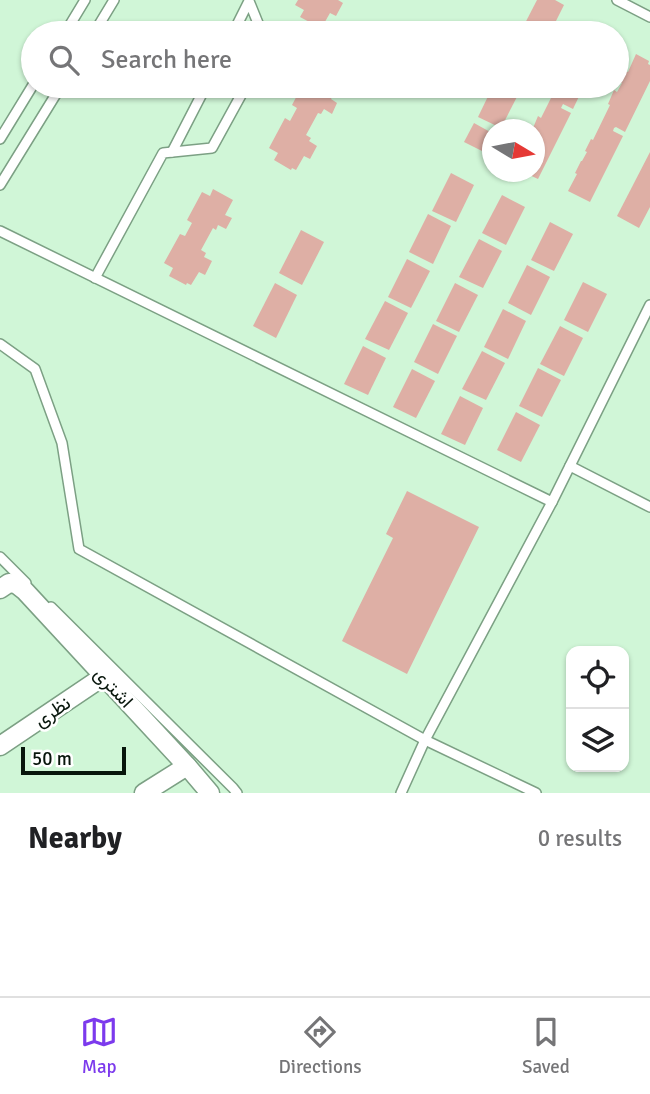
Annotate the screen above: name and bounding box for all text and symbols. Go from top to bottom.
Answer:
search box [21,21,629,98]
icon: search [45,41,83,79]
text: Search here [101,44,232,76]
north arrow [482,119,545,182]
map controls [566,646,629,772]
button: locate [566,646,629,709]
street label: اشتری [88,662,138,713]
street label: نظری [30,691,75,733]
button: layers [566,709,629,772]
scale bar [21,744,126,776]
text: 50 m [32,747,72,771]
text: Nearby [28,820,122,857]
text: 0 results [538,824,622,853]
tab: Map [80,1013,118,1079]
tab: Directions [279,1013,362,1079]
tab: Saved [522,1013,570,1079]

